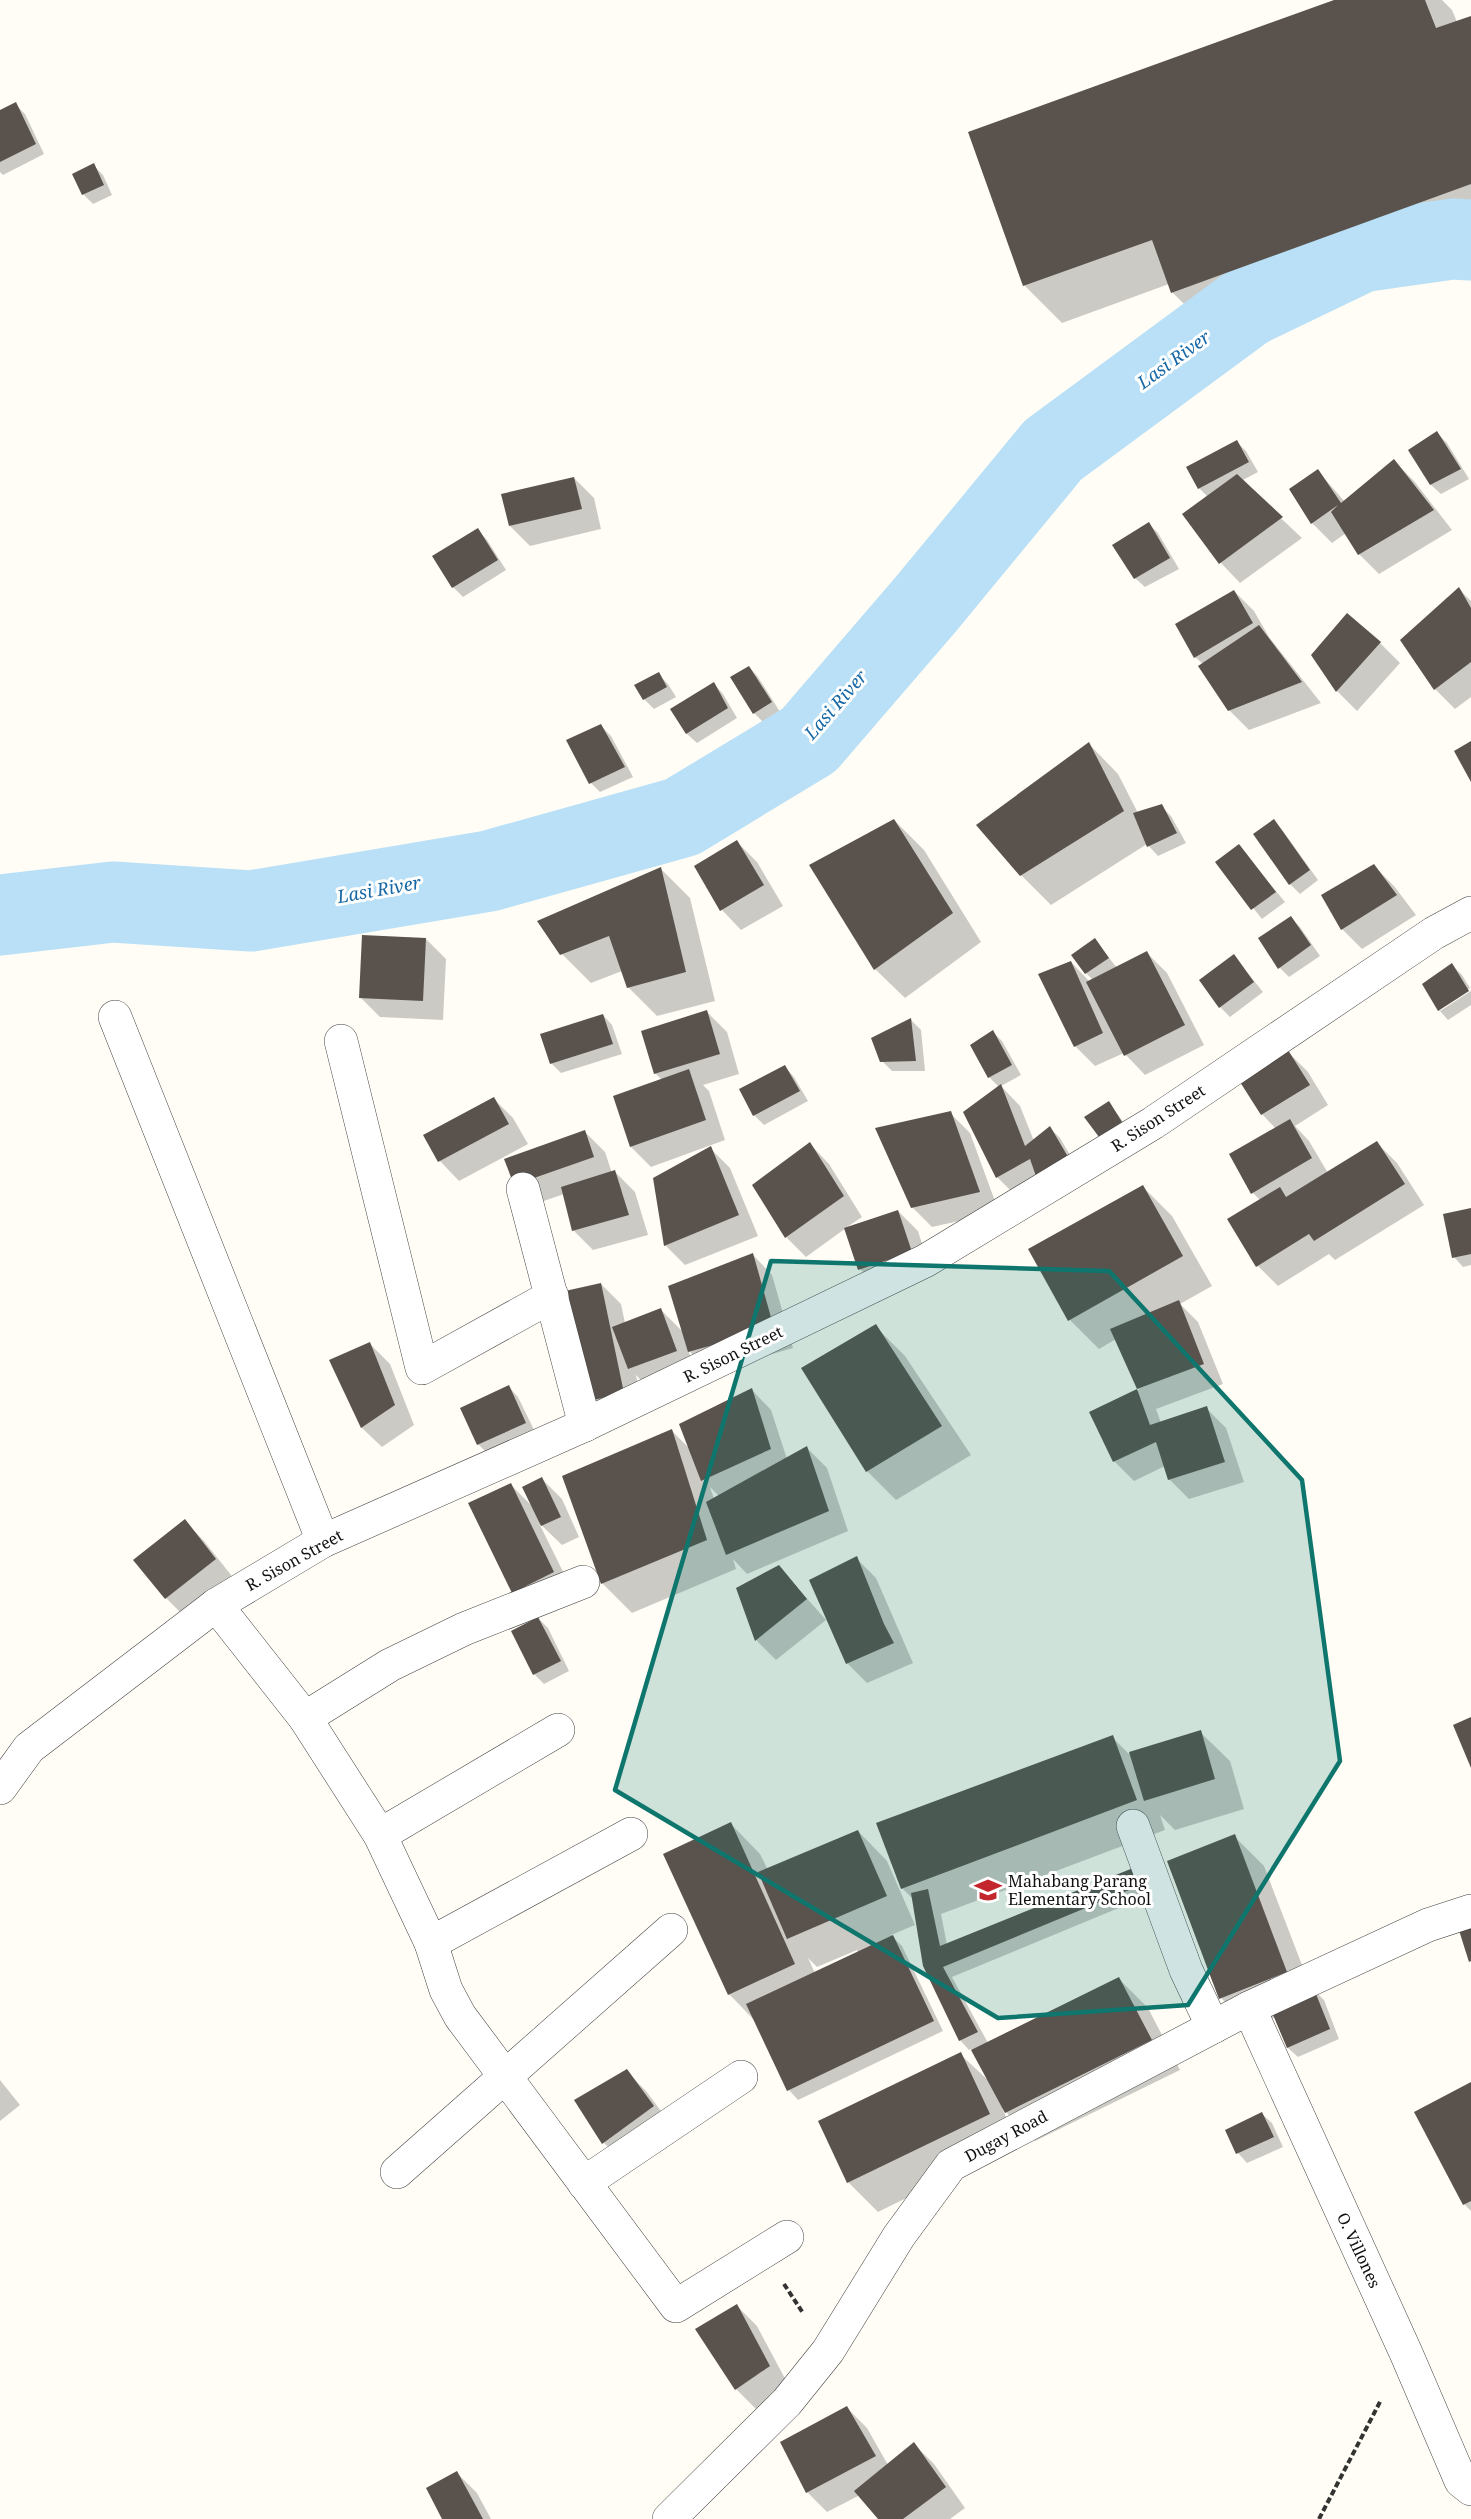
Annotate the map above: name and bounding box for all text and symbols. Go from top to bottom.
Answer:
water label: Lasi River [1131,324,1215,394]
water label: Lasi River [798,664,872,745]
water label: Lasi River [334,870,423,908]
street label: R. Sison Street [1107,1079,1210,1157]
street label: R. Sison Street [680,1320,787,1388]
street label: R. Sison Street [241,1524,347,1596]
place label: Mahabang Parang Elementary School [1008,1870,1151,1910]
school or university icon: Mahabang Parang Elementary School [973,1875,1003,1905]
street label: Dugay Road [961,2105,1051,2167]
street label: O. Villones [1332,2209,1386,2291]

